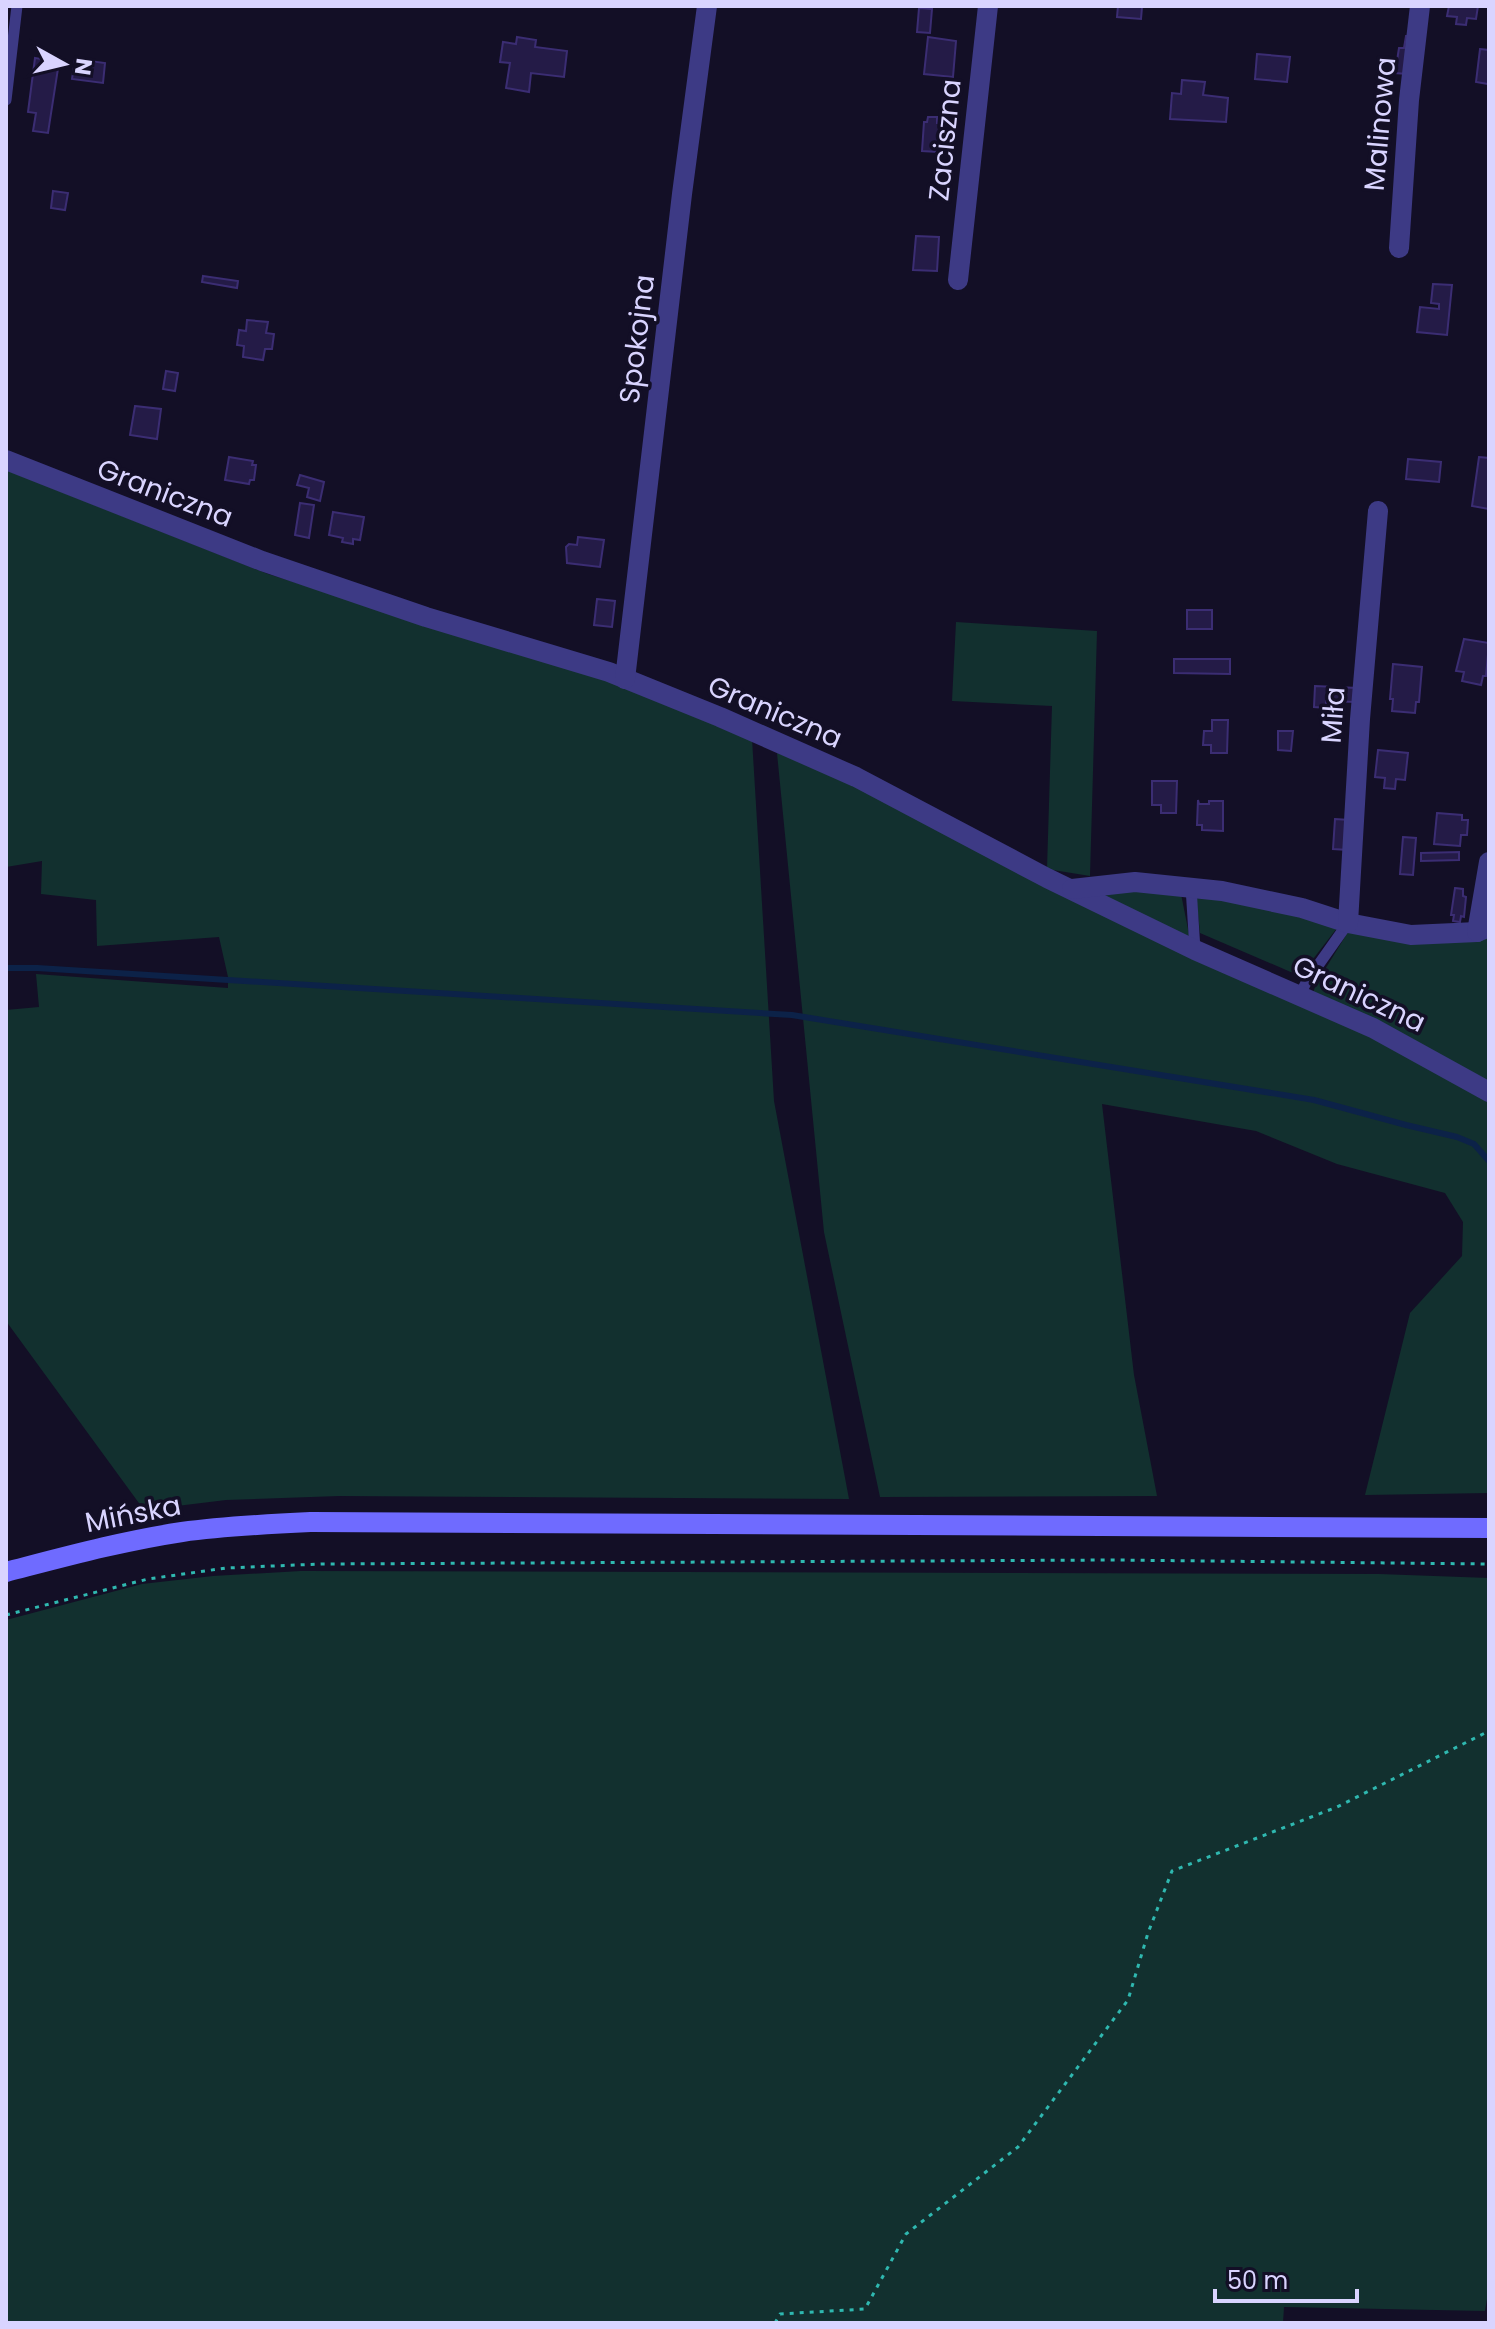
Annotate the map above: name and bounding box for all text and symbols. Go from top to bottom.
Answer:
north arrow [24,24,104,104]
street label: Malinowa [1355,55,1405,193]
text: N [67,56,100,77]
street label: Zaciszna [919,77,971,203]
street label: Spokojna [610,272,664,406]
street label: Graniczna [91,449,239,537]
street label: Graniczna [702,666,848,758]
street label: Miła [1312,685,1354,745]
street label: Graniczna [1286,946,1432,1042]
street label: Mińska [82,1486,184,1542]
scale bar [1215,2253,1357,2303]
text: 50 m [1227,2264,1288,2297]

